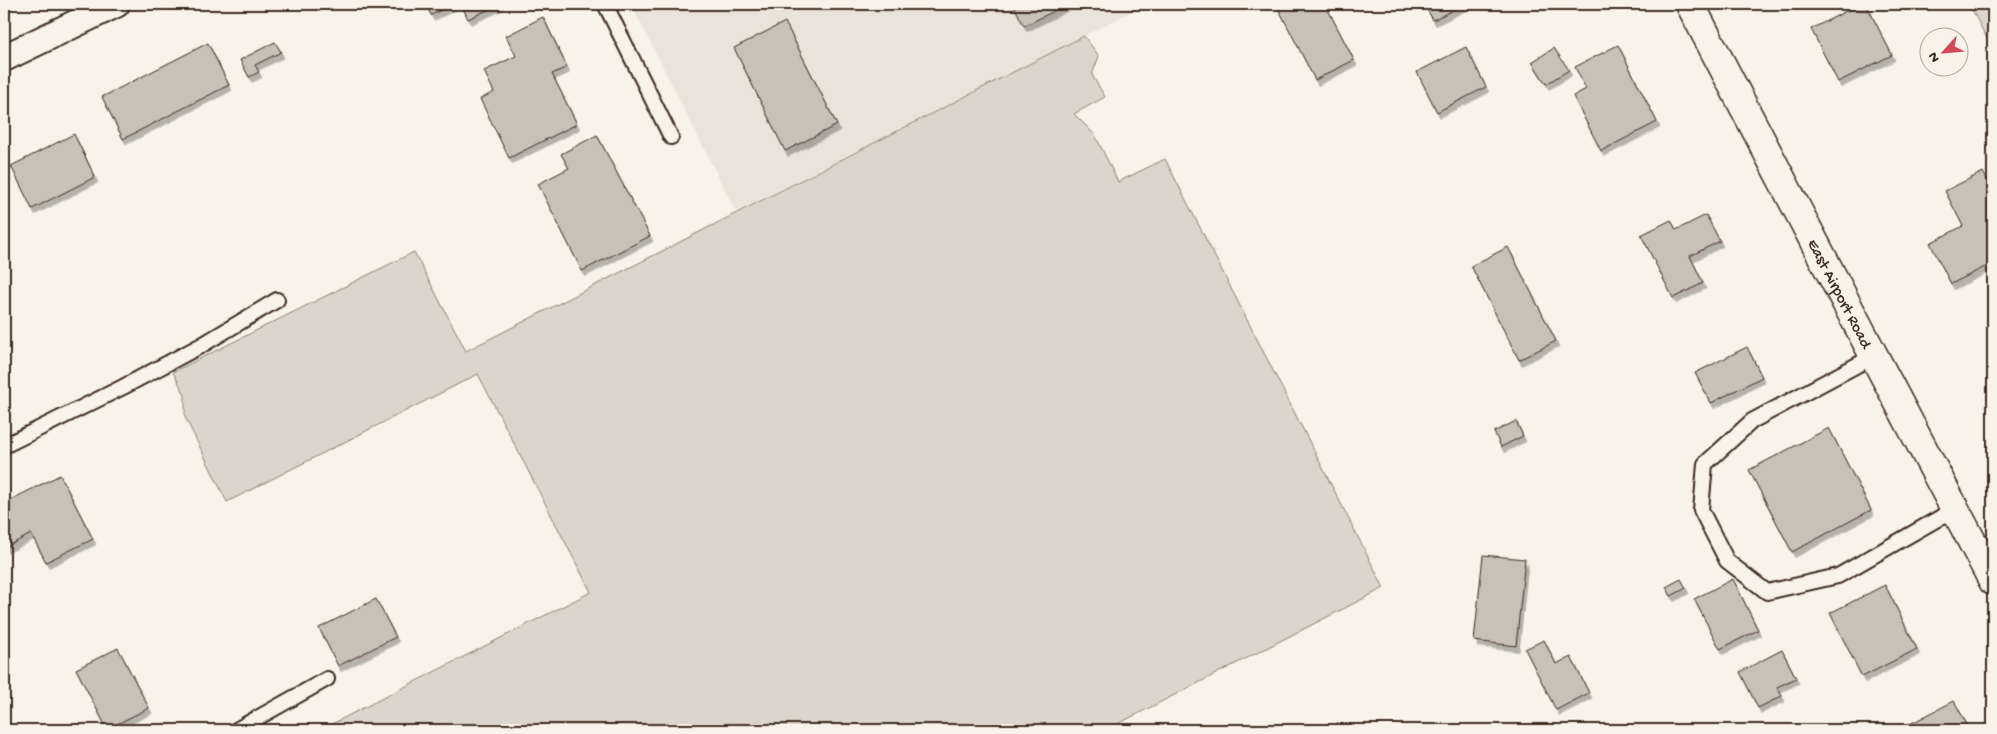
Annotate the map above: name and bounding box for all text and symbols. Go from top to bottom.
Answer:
north arrow [1920,28,1970,78]
text: N [1925,49,1944,65]
street label: East Airport Road [1802,237,1875,354]

